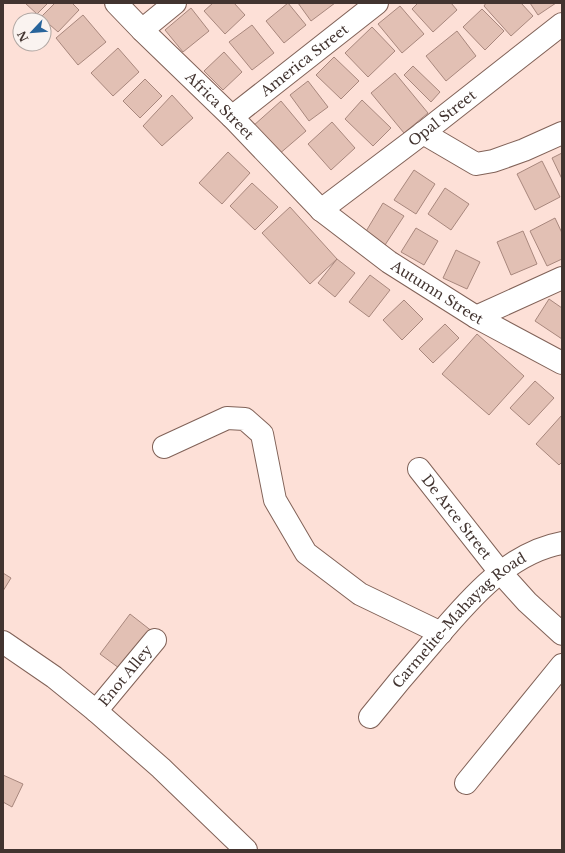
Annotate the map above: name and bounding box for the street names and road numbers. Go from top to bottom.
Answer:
street label: America Street [256,20,352,101]
street label: Africa Street [181,67,258,144]
street label: Opal Street [404,85,480,150]
street label: Autumn Street [387,256,487,329]
street label: De Arce Street [418,471,496,564]
street label: Carmelite-Mahayag Road [388,548,530,692]
street label: Enot Alley [95,641,156,710]

